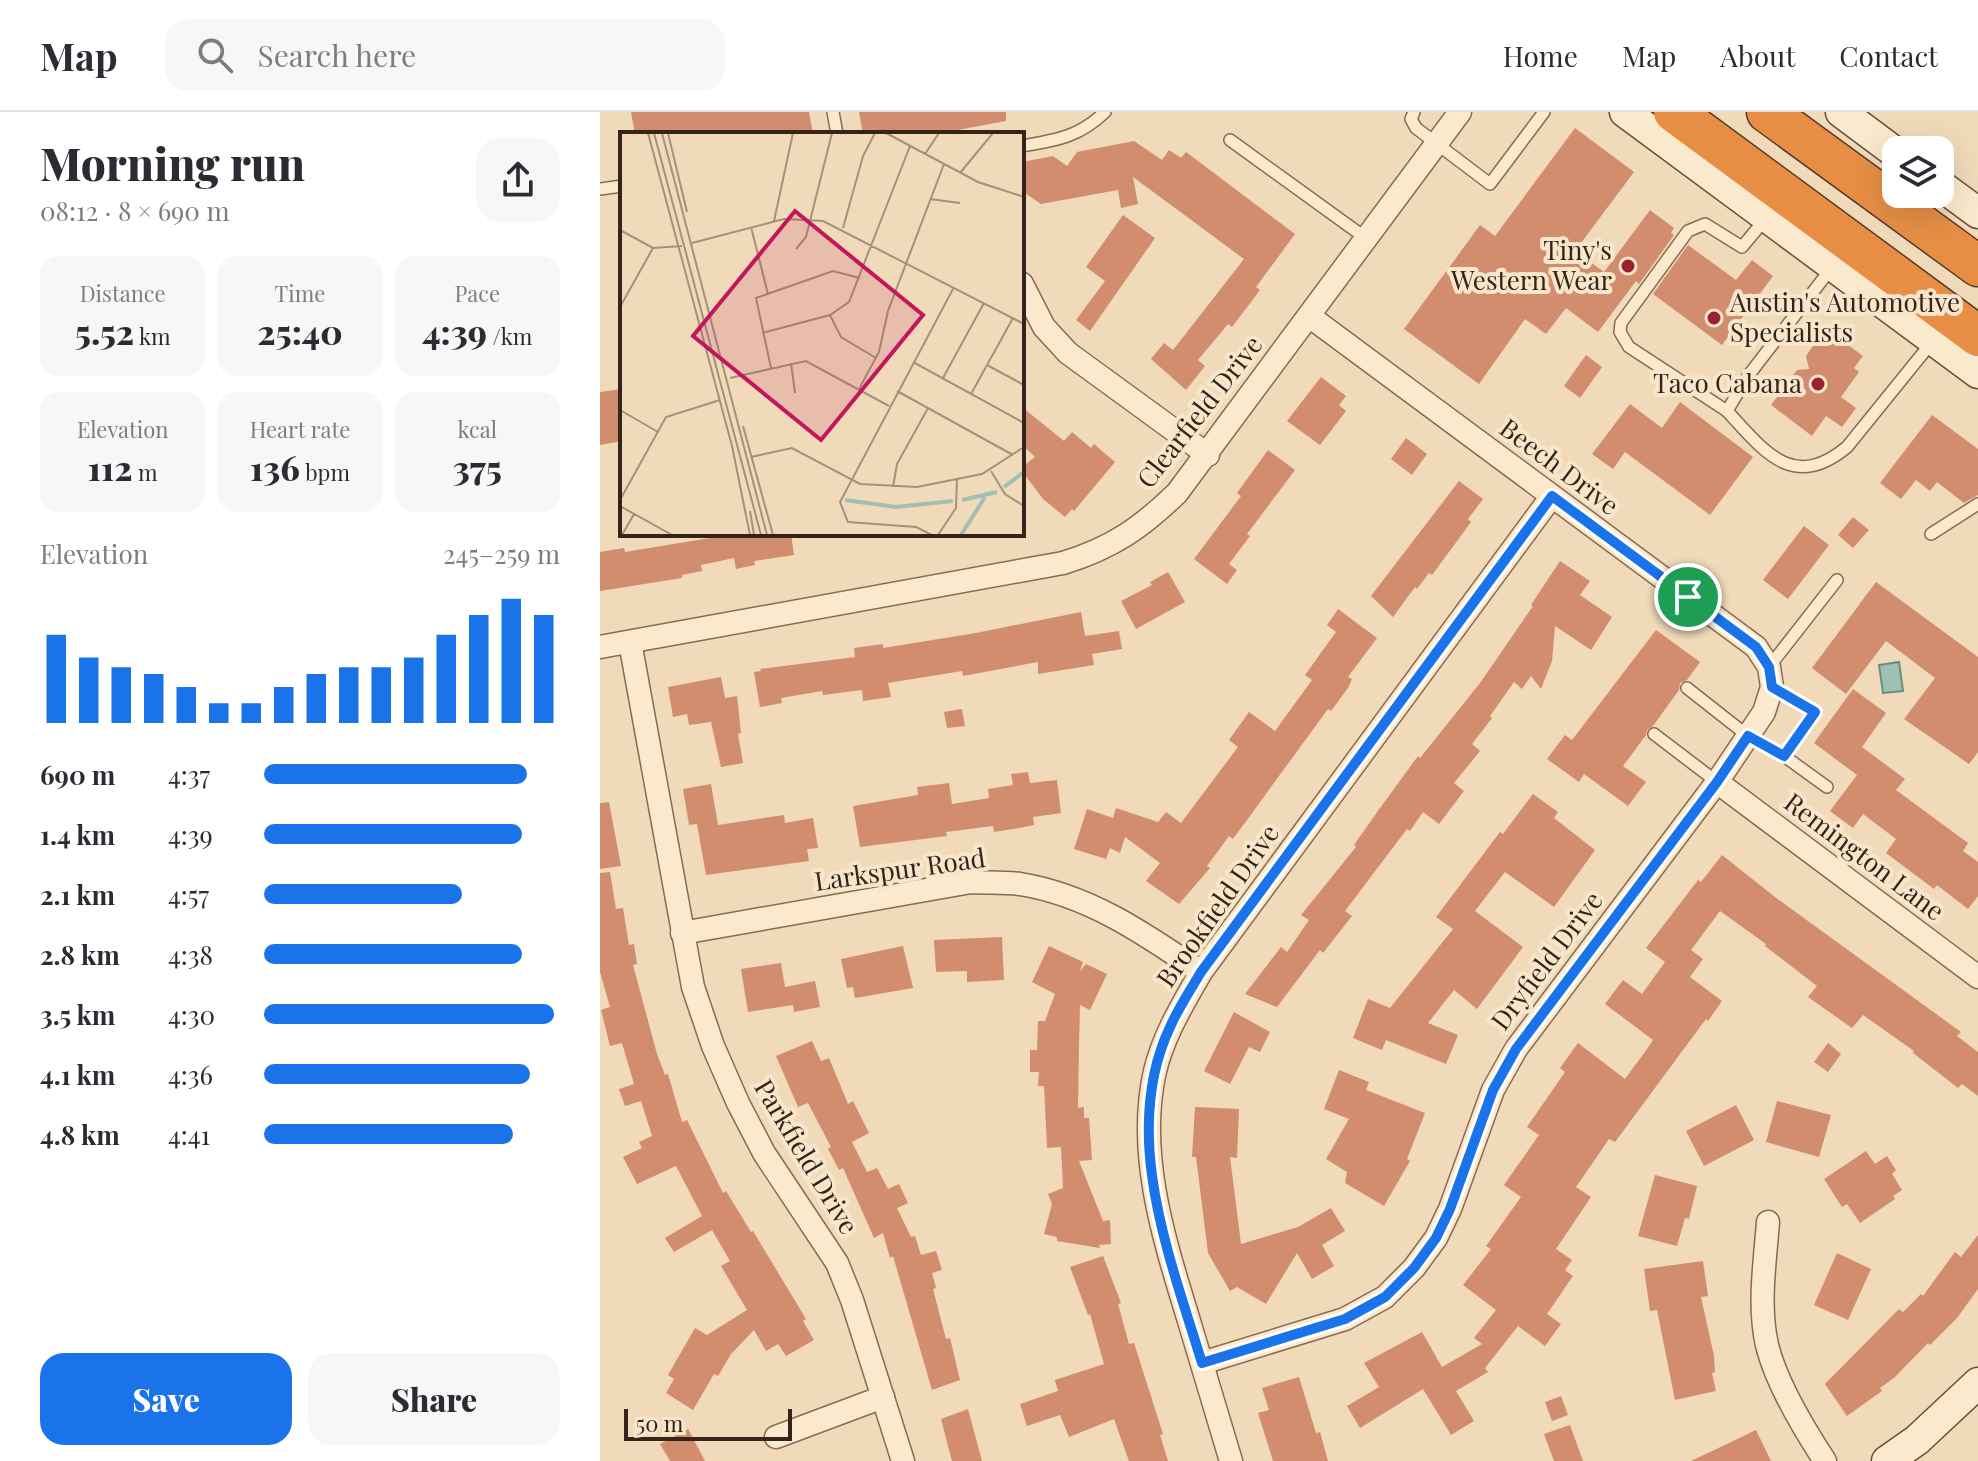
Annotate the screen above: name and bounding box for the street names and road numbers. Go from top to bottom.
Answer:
street label: Clearfield Drive [1128,328,1269,494]
street label: Beech Drive [1493,410,1627,522]
street label: Remington Lane [1778,784,1952,928]
street label: Brookfield Drive [1148,817,1286,994]
street label: Larkspur Road [812,839,987,898]
street label: Dryfield Drive [1482,884,1609,1037]
street label: Parkfield Drive [747,1072,867,1240]

